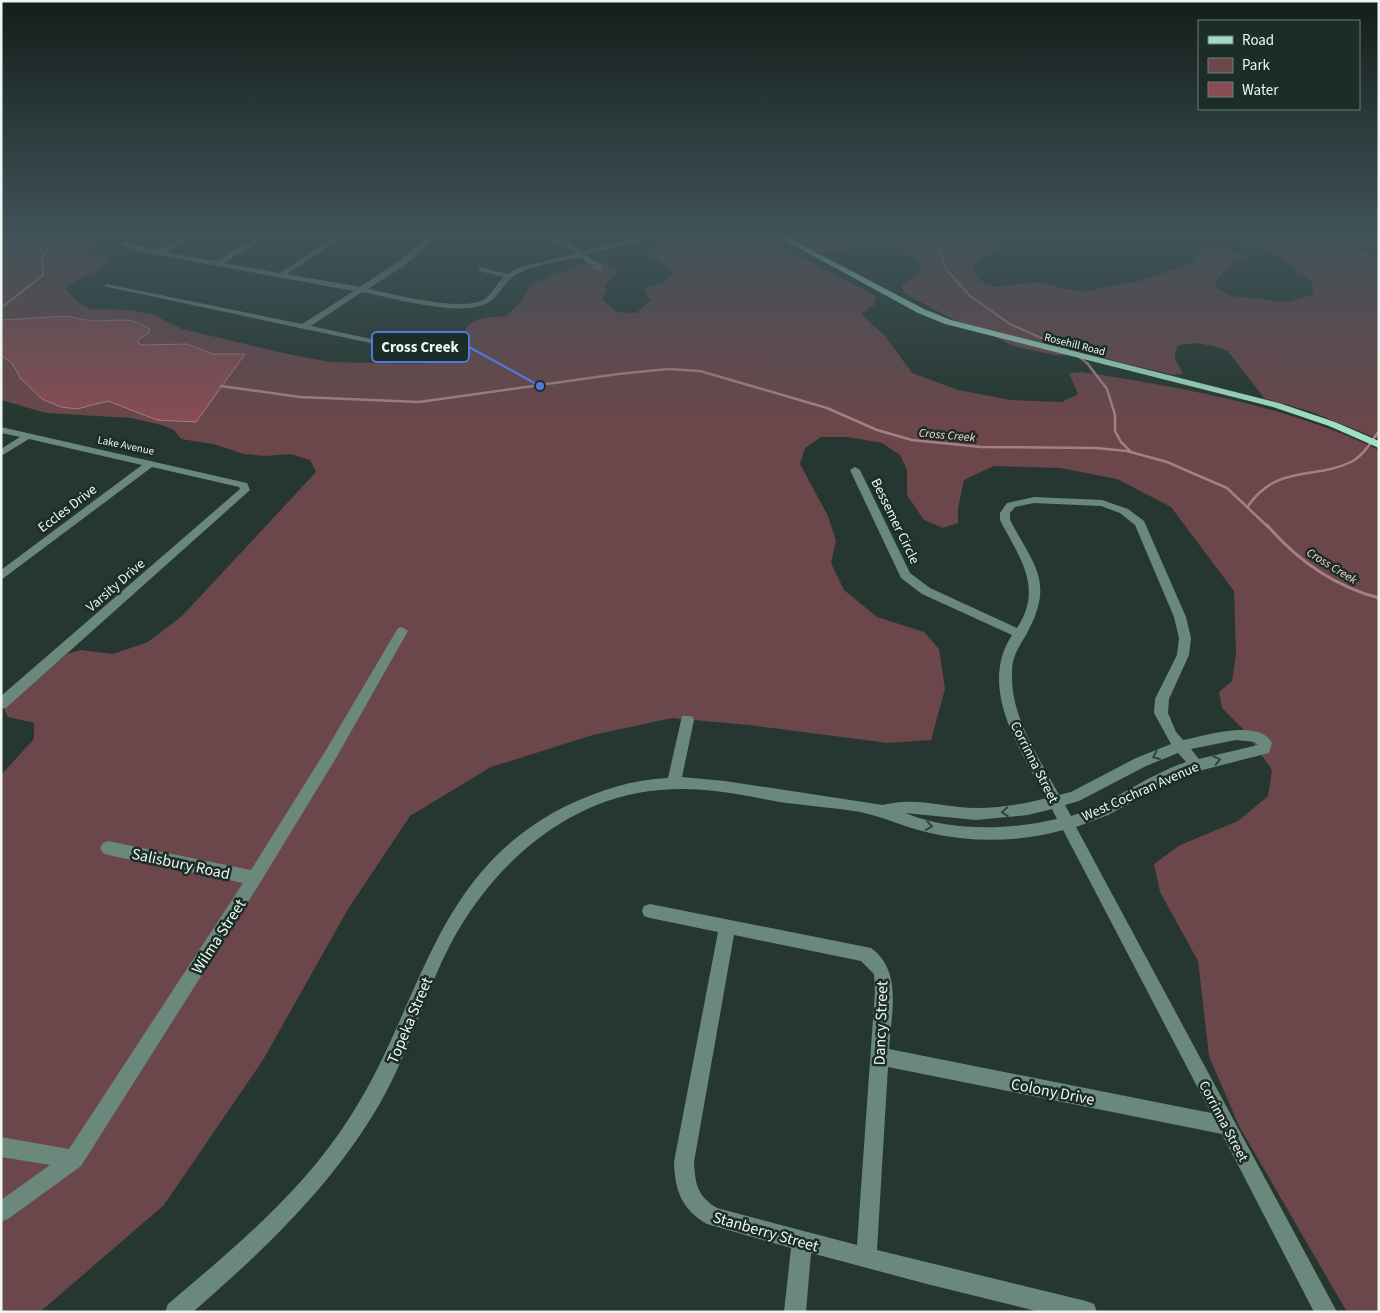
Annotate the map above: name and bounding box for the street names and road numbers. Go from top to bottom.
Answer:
street label: Rosehill Road [1043,330,1107,359]
street label: Lake Avenue [96,432,156,459]
street label: Bessemer Circle [866,475,925,568]
street label: Eccles Drive [34,480,101,538]
street label: Varsity Drive [82,554,150,617]
street label: Corrinna Street [1005,718,1063,807]
street label: West Cochran Avenue [1079,757,1202,827]
street label: Salisbury Road [130,843,232,885]
street label: Wilma Street [186,894,252,978]
street label: Topeka Street [382,973,438,1067]
street label: Dancy Street [869,980,893,1066]
street label: Colony Drive [1009,1073,1097,1111]
street label: Corrinna Street [1193,1077,1253,1166]
street label: Stanberry Street [710,1206,822,1258]

